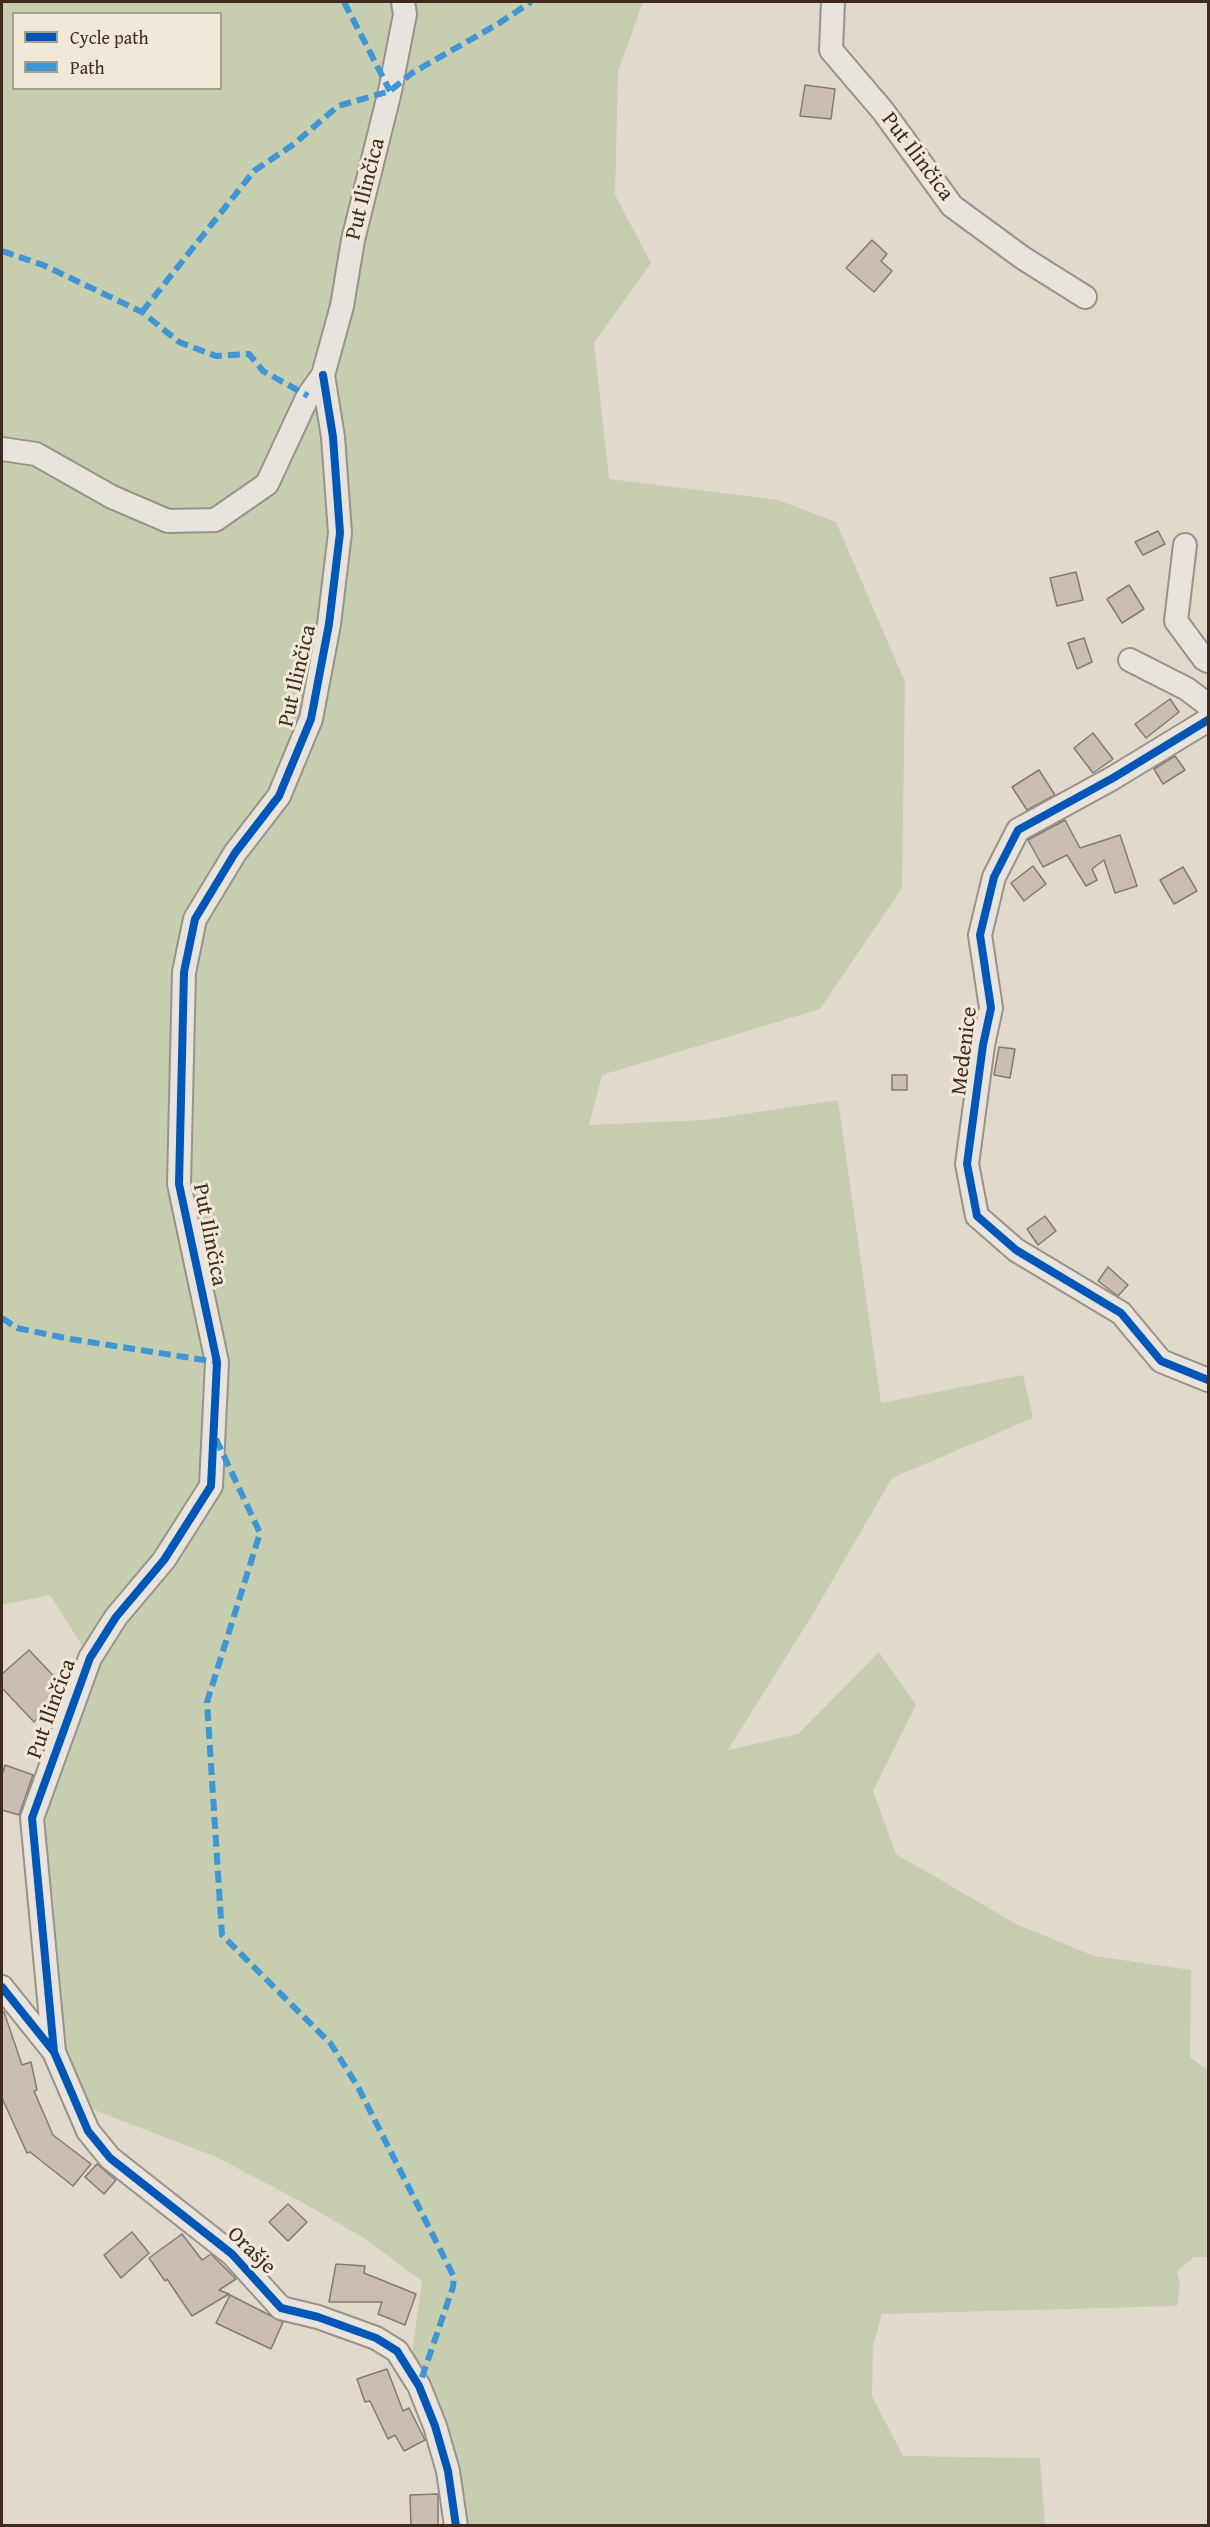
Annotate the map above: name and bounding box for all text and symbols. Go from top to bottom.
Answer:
legend [12,12,222,90]
text: Cycle path [70,24,149,51]
text: Path [70,54,105,81]
street label: Put Ilinčica [875,108,959,206]
street label: Put Ilinčica [341,135,391,243]
street label: Put Ilinčica [273,622,323,730]
street label: Medenice [946,1005,984,1097]
street label: Put Ilinčica [186,1181,232,1289]
street label: Put Ilinčica [22,1656,82,1762]
street label: Orašje [221,2222,281,2280]

